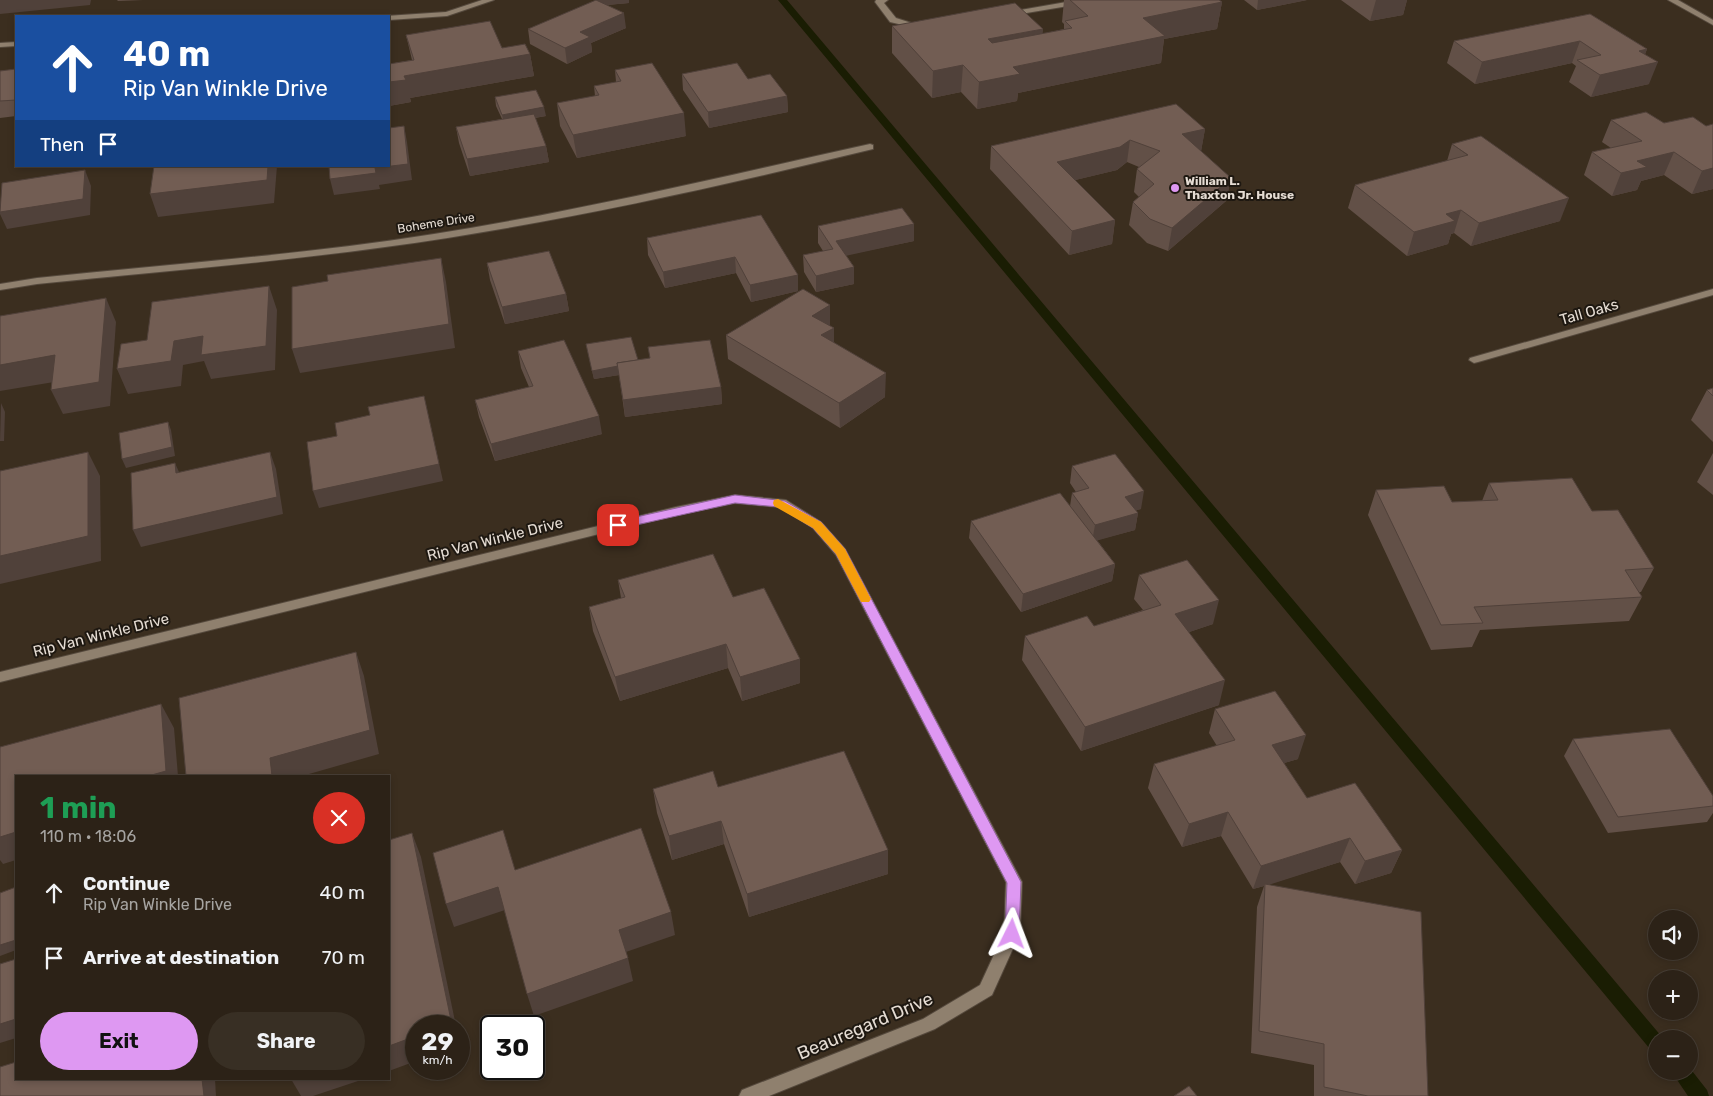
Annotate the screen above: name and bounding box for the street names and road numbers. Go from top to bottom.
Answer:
street label: Boheme Drive [396,210,476,236]
street label: Tall Oaks [1558,295,1621,329]
street label: Rip Van Winkle Drive [425,513,565,565]
street label: Rip Van Winkle Drive [31,609,171,661]
street label: Beauregard Drive [794,987,936,1065]

